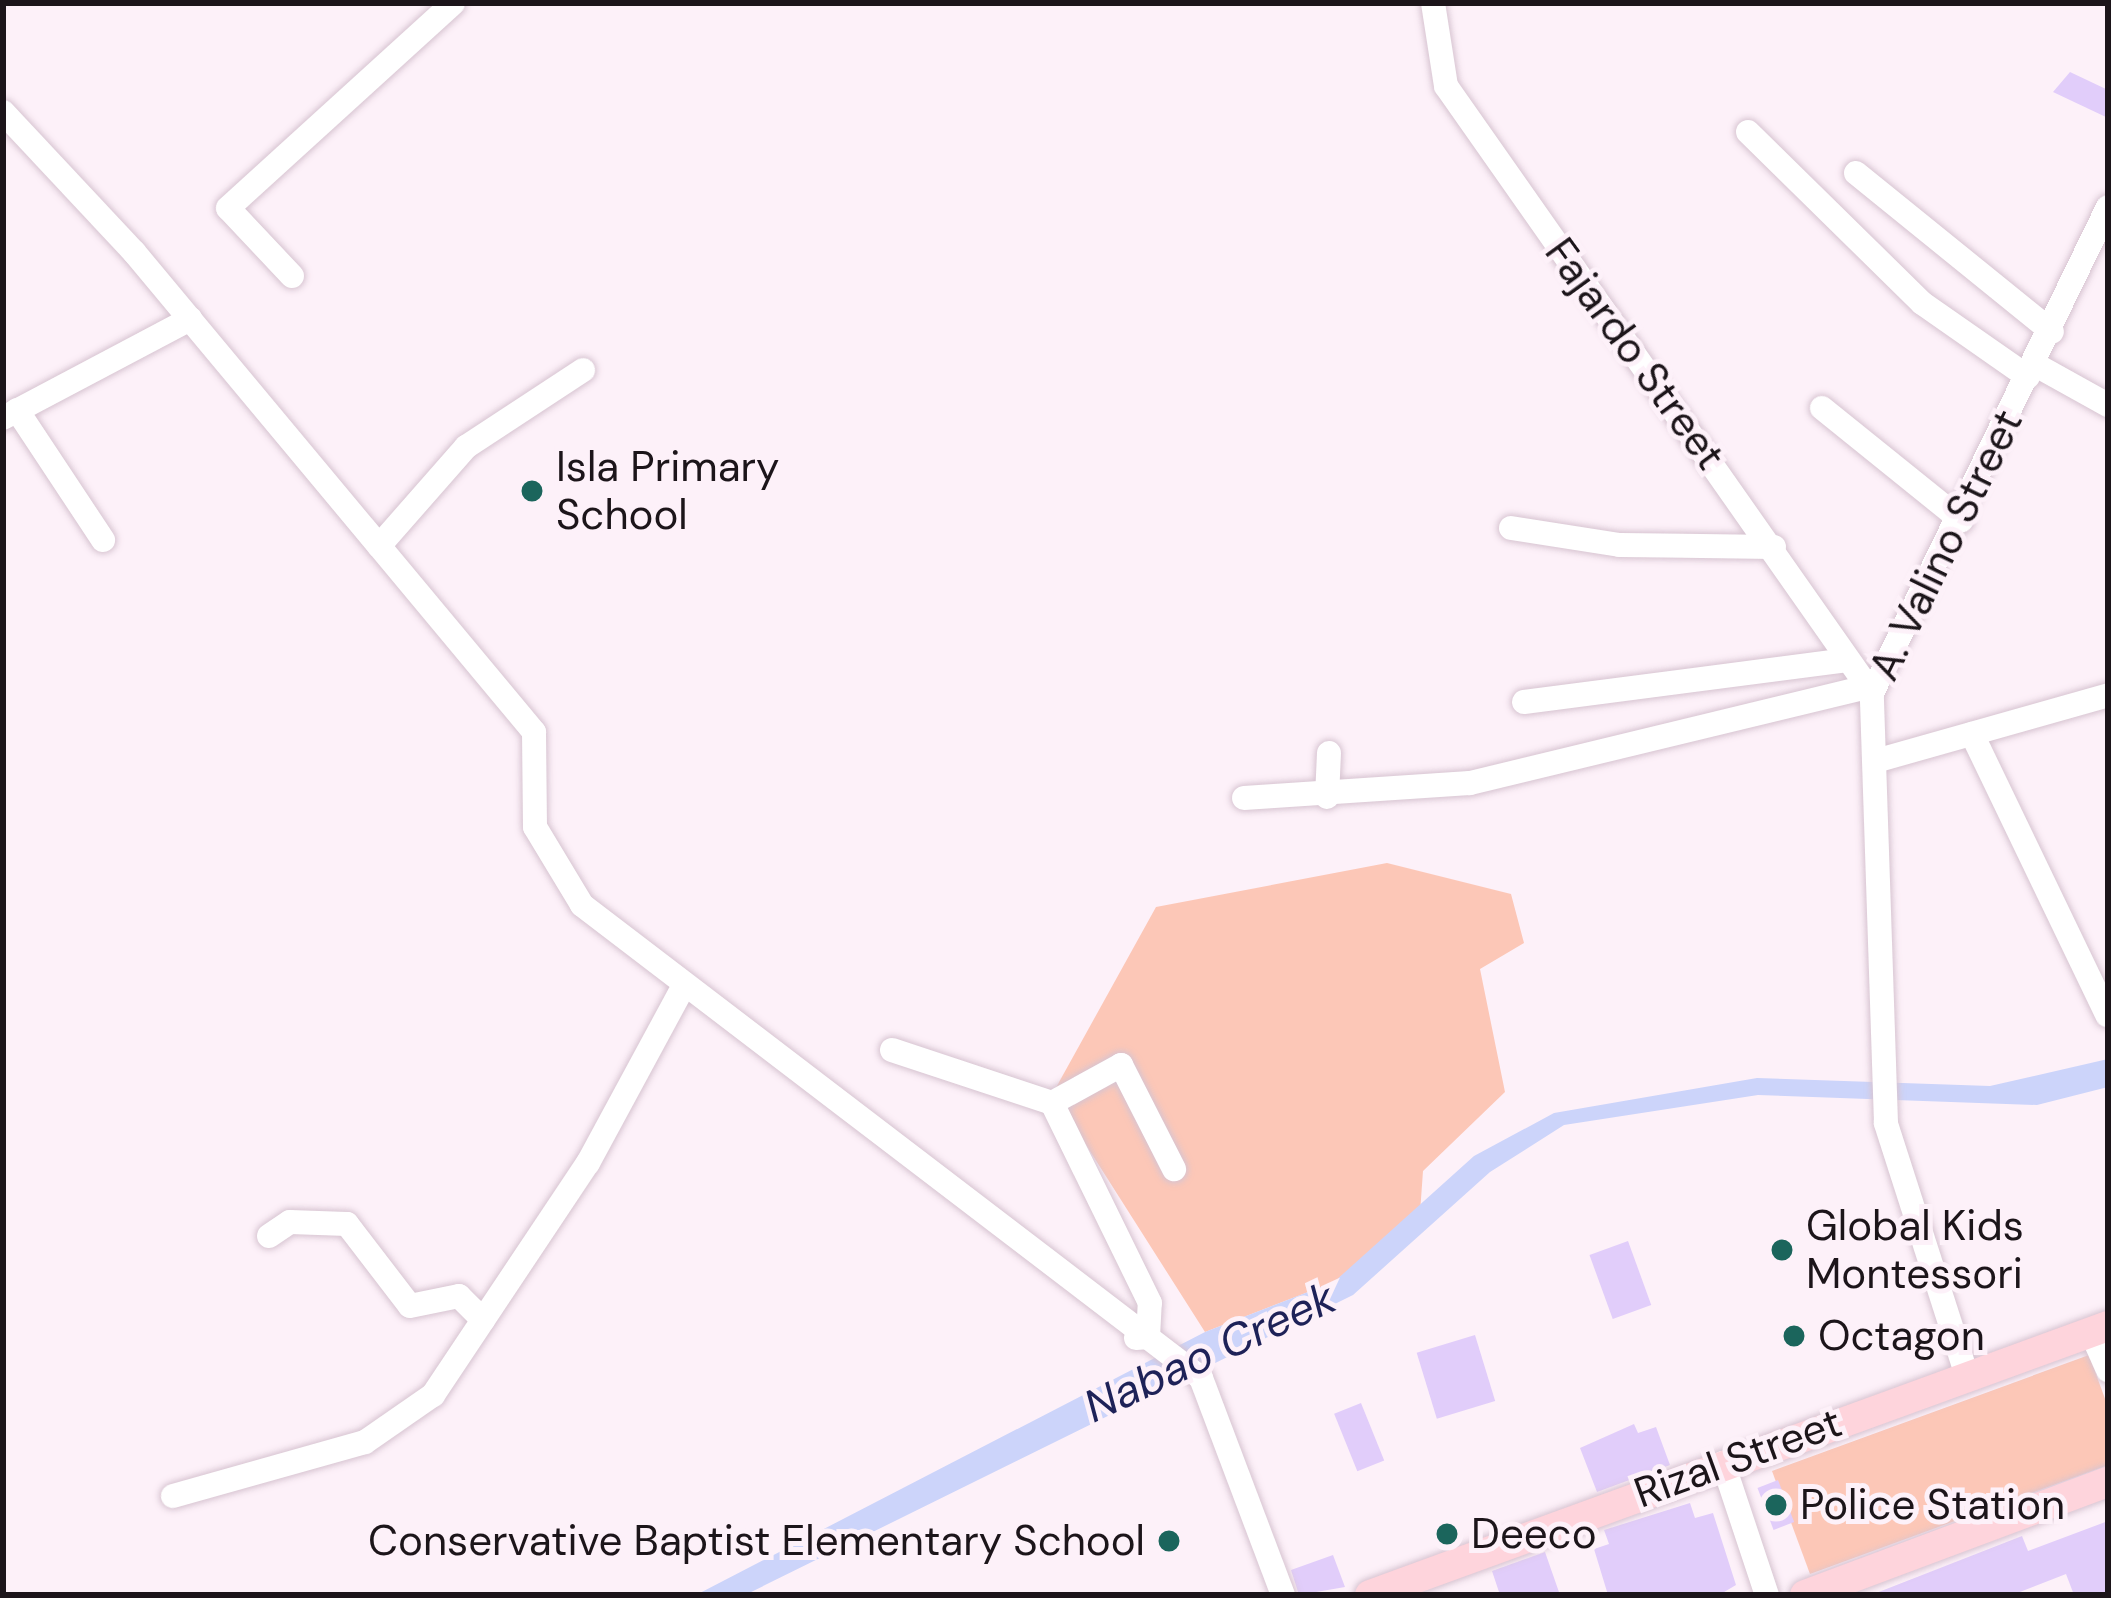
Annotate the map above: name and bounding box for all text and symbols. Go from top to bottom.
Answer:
street label: Fajardo Street [1534,229,1736,479]
street label: A. Valino Street [1859,402,2033,688]
place label: Isla Primary School [556,442,779,540]
marker: Isla Primary School [519,478,545,504]
place label: Global Kids Montessori [1806,1201,2024,1300]
marker: Global Kids Montessori [1769,1237,1795,1263]
water label: Nabao Creek [1076,1270,1344,1434]
place label: Octagon [1818,1311,1985,1361]
marker: Octagon [1781,1323,1807,1349]
street label: Rizal Street [1628,1397,1848,1519]
place label: Police Station [1800,1480,2065,1530]
marker: Police Station [1763,1492,1789,1518]
place label: Deeco [1471,1509,1597,1559]
place label: Conservative Baptist Elementary School [368,1516,1145,1566]
marker: Deeco [1434,1521,1460,1547]
marker: Conservative Baptist Elementary School [1156,1528,1182,1554]

